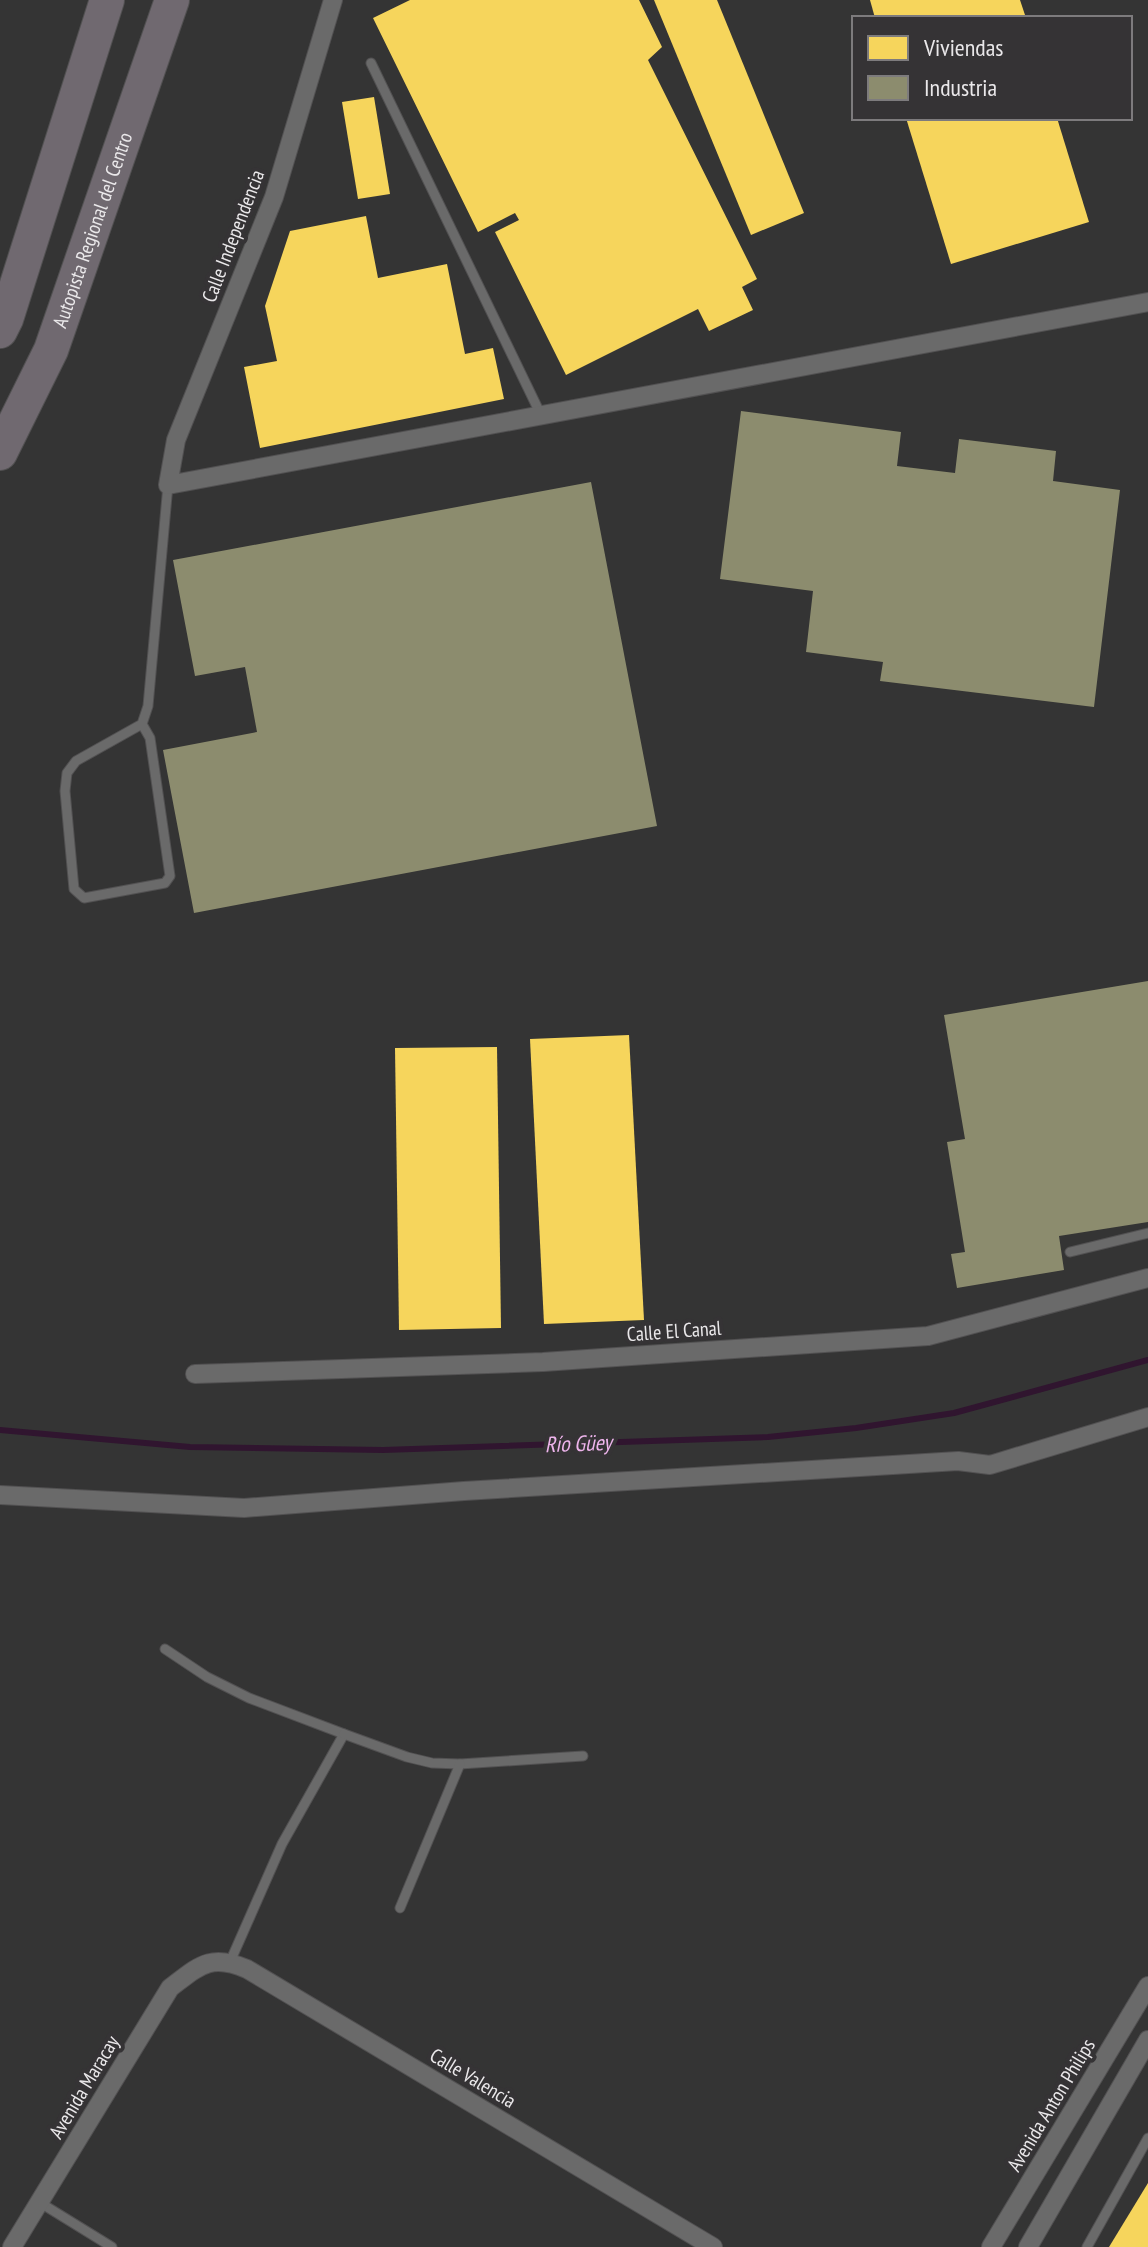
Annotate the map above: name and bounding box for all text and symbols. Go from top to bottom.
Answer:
legend [852,16,1132,120]
text: Viviendas [923,32,1003,63]
text: Industria [924,72,997,103]
street label: Autopista Regional del Centro [47,129,138,331]
street label: Calle Independencia [196,166,270,306]
street label: Calle El Canal [626,1315,722,1347]
water label: Río Güey [544,1428,615,1458]
street label: Avenida Maracay [43,2030,125,2143]
street label: Avenida Anton Philips [1001,2034,1101,2176]
street label: Calle Valencia [425,2042,521,2114]

